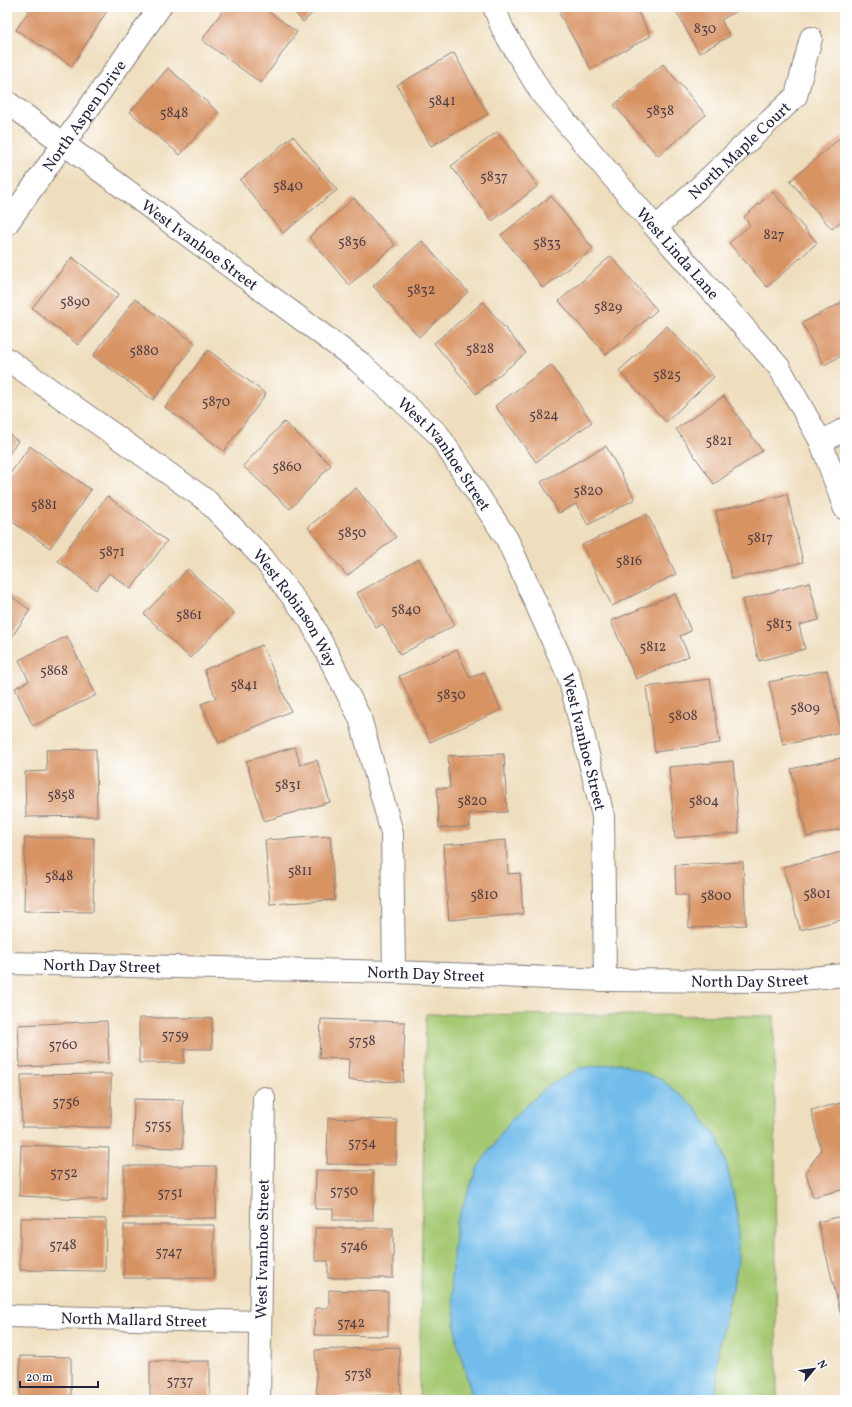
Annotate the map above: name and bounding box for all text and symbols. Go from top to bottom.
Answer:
house number: 830 [694,20,716,39]
street label: North Aspen Drive [38,56,132,177]
house number: 5841 [428,92,456,111]
street label: North Maple Court [684,97,797,205]
house number: 5838 [646,102,674,121]
house number: 5848 [160,104,188,123]
house number: 5837 [480,168,508,187]
house number: 5840 [273,177,303,196]
street label: West Ivanhoe Street [136,196,262,297]
street label: West Linda Lane [630,204,723,305]
house number: 827 [763,226,785,245]
house number: 5836 [338,233,366,252]
house number: 5833 [533,234,561,253]
house number: 5832 [407,281,435,300]
house number: 5890 [60,293,90,312]
house number: 5829 [594,298,622,317]
house number: 5828 [466,340,494,359]
house number: 5880 [129,342,159,361]
house number: 5825 [653,366,681,385]
house number: 5870 [202,393,230,412]
street label: West Ivanhoe Street [392,393,495,516]
house number: 5824 [529,406,559,425]
house number: 5821 [706,432,732,451]
house number: 5860 [272,458,302,477]
house number: 5820 [573,482,603,501]
house number: 5881 [31,496,57,515]
house number: 5850 [338,524,366,543]
house number: 5817 [747,529,773,548]
house number: 5871 [99,543,125,562]
street label: West Robinson Way [247,545,342,672]
house number: 5816 [616,552,642,571]
house number: 5840 [391,601,421,620]
house number: 5861 [176,606,202,625]
house number: 5813 [766,615,792,634]
house number: 5812 [640,638,666,657]
house number: 5868 [40,662,68,681]
street label: West Ivanhoe Street [555,671,610,813]
house number: 5841 [230,676,258,695]
house number: 5830 [436,686,466,705]
house number: 5809 [790,699,820,718]
house number: 5808 [668,707,698,726]
house number: 5831 [275,776,301,795]
house number: 5858 [47,786,75,805]
house number: 5820 [457,792,487,811]
house number: 5804 [689,792,719,811]
house number: 5811 [288,862,312,881]
house number: 5848 [45,867,73,886]
house number: 5801 [803,885,831,904]
house number: 5810 [470,886,498,905]
house number: 5800 [701,887,731,906]
street label: North Day Street [43,955,162,980]
street label: North Day Street [367,962,486,988]
street label: North Day Street [691,969,810,994]
house number: 5759 [161,1026,189,1045]
house number: 5758 [348,1032,376,1051]
house number: 5760 [48,1036,78,1055]
house number: 5756 [52,1093,80,1112]
house number: 5755 [145,1116,172,1135]
house number: 5754 [348,1134,376,1153]
house number: 5752 [50,1164,78,1183]
street label: West Ivanhoe Street [251,1178,276,1320]
house number: 5750 [330,1182,358,1201]
house number: 5751 [157,1184,183,1203]
house number: 5748 [49,1236,77,1255]
house number: 5746 [340,1237,368,1256]
house number: 5747 [155,1243,183,1262]
street label: North Mallard Street [60,1308,208,1334]
house number: 5742 [337,1314,365,1333]
north arrow [794,1349,834,1389]
text: N [813,1358,830,1372]
scale bar [20,1363,98,1389]
house number: 5738 [344,1365,372,1384]
text: 20 m [26,1370,53,1386]
house number: 5737 [166,1372,194,1391]

